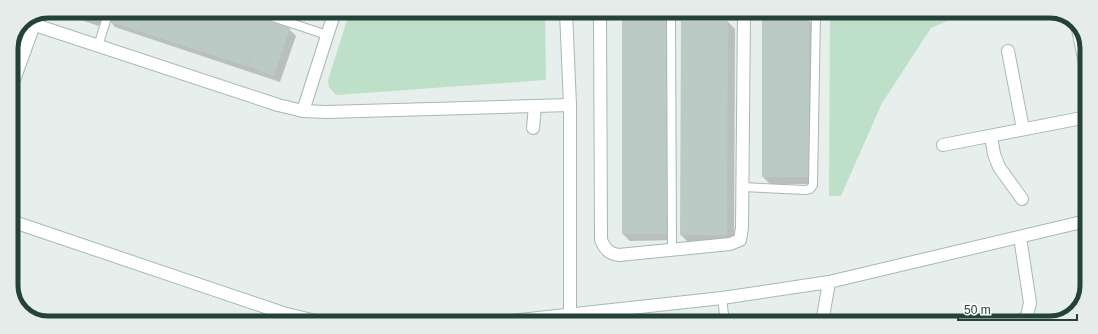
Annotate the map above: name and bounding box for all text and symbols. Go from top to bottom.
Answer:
scale bar [958,296,1077,322]
text: 50 m [964,303,991,317]

